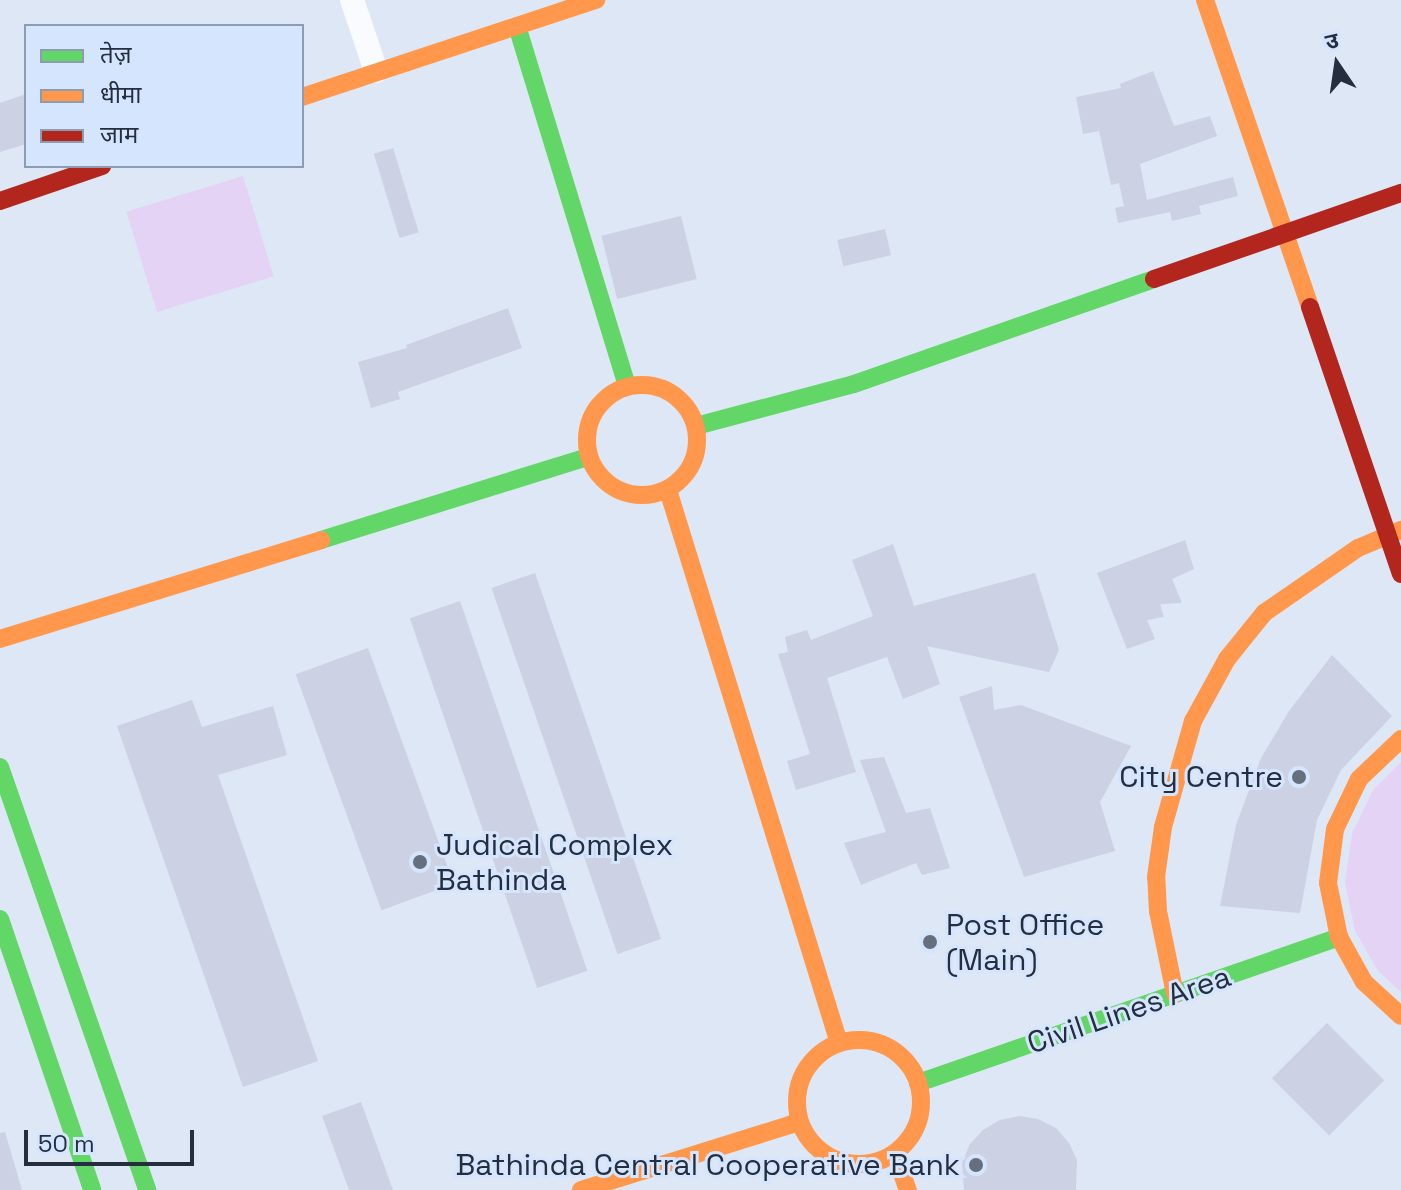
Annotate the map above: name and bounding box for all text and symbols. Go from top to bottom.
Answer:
legend [24,24,304,168]
north arrow [1297,24,1377,104]
text: उ [1322,26,1341,56]
text: तेज़ [100,39,132,70]
text: धीमा [100,79,142,110]
text: जाम [100,119,138,150]
place label: City Centre [1119,759,1283,795]
marker: City Centre [1290,768,1308,786]
place label: Judical Complex Bathinda [436,827,673,898]
marker: Judical Complex Bathinda [411,853,429,871]
place label: Post Office (Main) [946,907,1104,978]
marker: Post Office (Main) [921,933,939,951]
street label: Civil Lines Area [1022,958,1236,1062]
scale bar [28,1114,198,1164]
text: 50 m [38,1128,95,1159]
place label: Bathinda Central Cooperative Bank [455,1147,960,1183]
marker: Bathinda Central Cooperative Bank [967,1156,985,1174]

